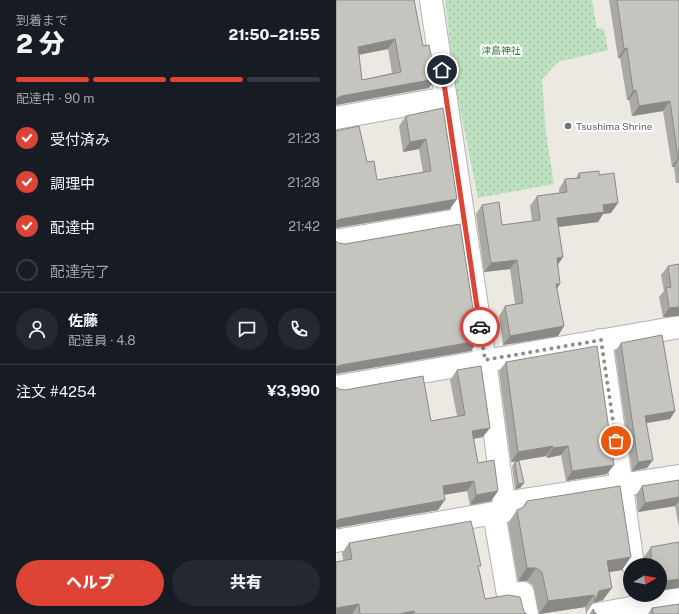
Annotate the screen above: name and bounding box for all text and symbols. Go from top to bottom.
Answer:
text: 到着まで [16,13,68,28]
text: 21:50–21:55 [228,26,320,43]
text: 2 分 [16,28,65,59]
park label: 津島神社 [481,44,521,56]
pin [425,53,459,87]
icon: home [431,59,453,81]
text: 配達中 · 90 m [16,91,95,106]
place label: Tsushima Shrine [576,120,653,132]
marker: Tsushima Shrine [563,121,573,131]
icon: check [16,127,38,149]
text: 受付済み [50,131,110,148]
text: 21:23 [288,131,320,146]
icon: check [16,171,38,193]
text: 調理中 [50,175,95,192]
text: 21:28 [288,175,320,190]
icon: check [16,215,38,237]
text: 配達中 [50,219,95,236]
text: 21:42 [288,219,320,234]
text: 配達完了 [50,263,110,280]
courier [460,307,500,347]
button: person [16,308,58,350]
button: chat [226,308,268,350]
button: phone [278,308,320,350]
text: 佐藤 [68,312,98,329]
icon: car [469,316,491,338]
text: 配達員 · 4.8 [68,333,136,348]
text: ¥3,990 [267,382,320,399]
text: 注文 #4254 [16,383,96,400]
pin [599,424,633,458]
icon: bag [605,430,627,452]
north arrow [623,558,667,602]
map controls [623,558,667,602]
button: ヘルプ [16,560,164,606]
button: 共有 [172,560,320,606]

